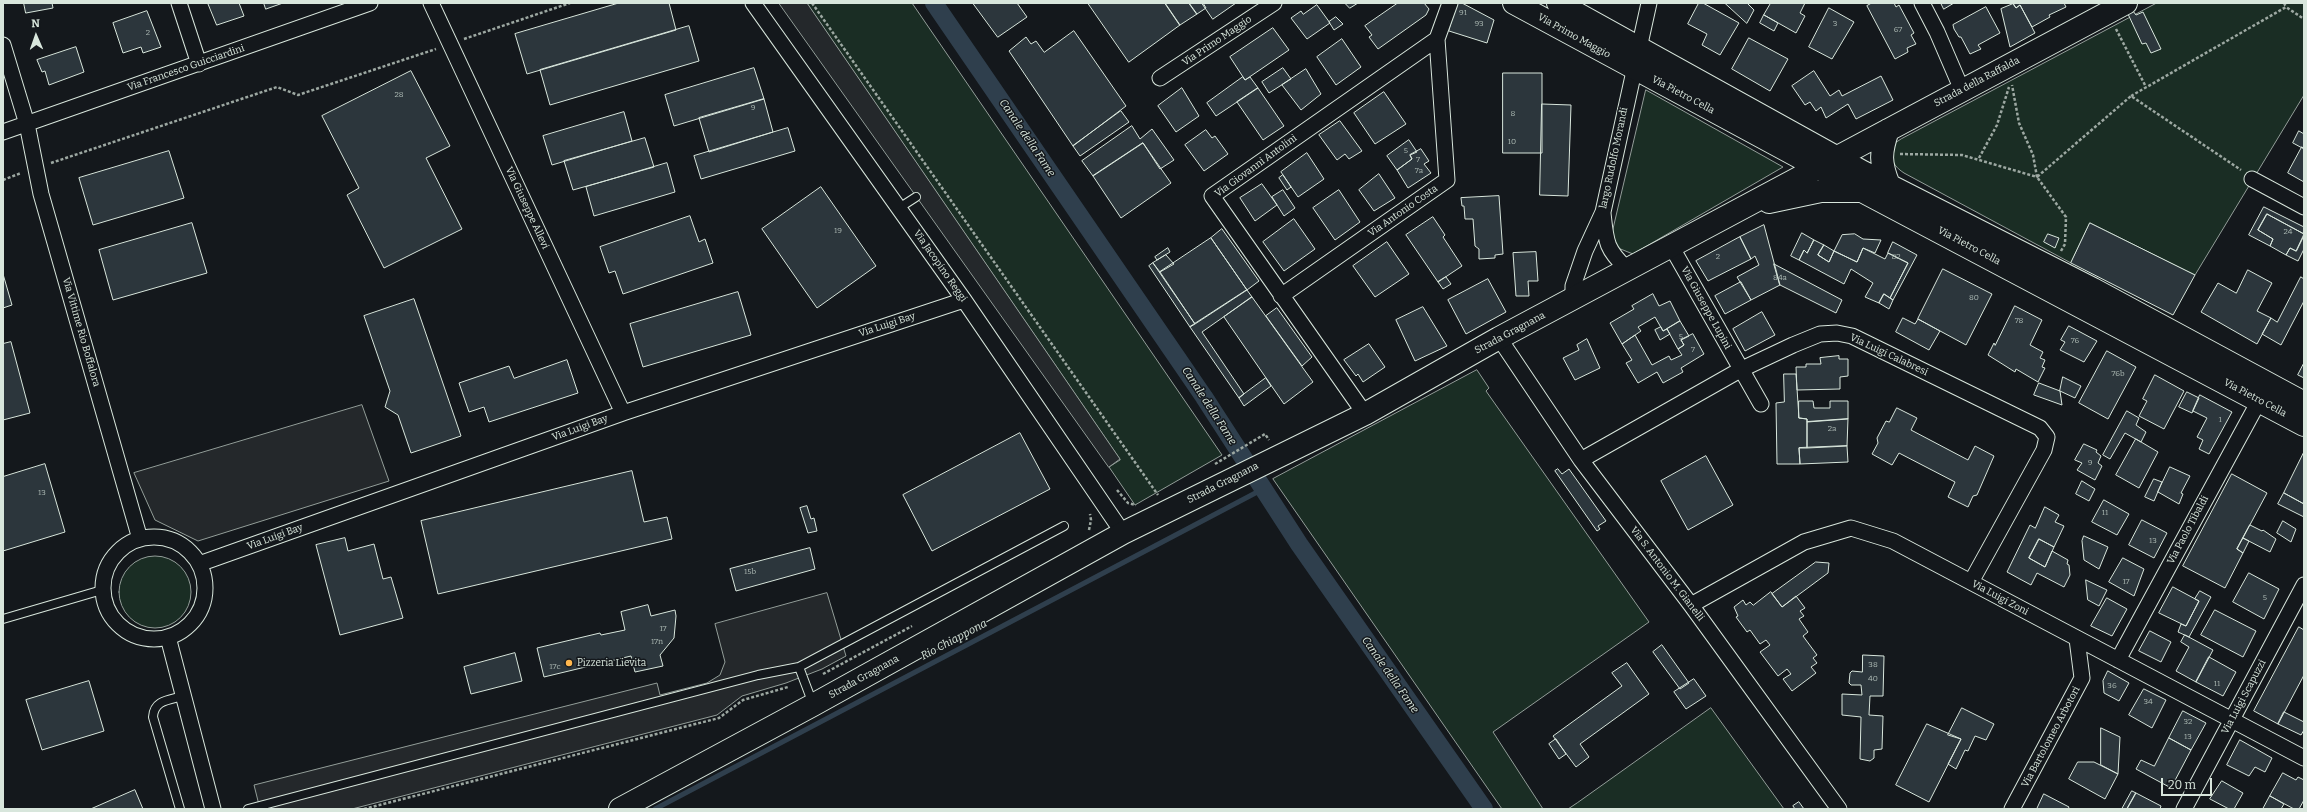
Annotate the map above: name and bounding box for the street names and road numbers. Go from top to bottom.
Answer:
street label: Via Primo Maggio [1536,11,1612,61]
street label: Via Primo Maggio [1180,13,1254,69]
street label: Via Francesco Guicciardini [126,42,246,94]
street label: Strada della Raffalda [1932,54,2022,110]
street label: Via Pietro Cella [1650,73,1716,117]
street label: largo Rudolfo Morandi [1597,106,1631,210]
street label: Via Giovanni Antolini [1213,132,1299,200]
street label: Via Giuseppe Allevi [503,165,551,251]
street label: Via Antonio Costa [1366,183,1440,239]
street label: Via Pietro Cella [1936,224,2002,268]
street label: Via Jacopino Reggi [911,228,969,304]
street label: Via Giuseppe Lupini [1678,265,1734,351]
street label: Via Vittime Rio Boffalora [60,276,102,388]
street label: Strada Gragnana [1473,309,1547,357]
street label: Via Luigi Bay [857,310,917,340]
street label: Via Luigi Calabresi [1848,332,1930,378]
street label: Via Pietro Cella [2222,376,2288,420]
street label: Via Luigi Bay [550,412,610,444]
street label: Strada Gragnana [1185,460,1261,506]
street label: Via Paolo Tibaldi [2165,494,2211,566]
street label: Via Luigi Bay [245,521,305,553]
street label: Via S. Antonio M. Gianelli [1628,524,1706,624]
street label: Via Luigi Zoni [1969,578,2031,618]
street label: Strada Gragnana [827,653,901,701]
street label: Via Luigi Scapuzzi [2219,658,2269,736]
street label: Via Bartolomeo Arbotori [2019,684,2083,790]

